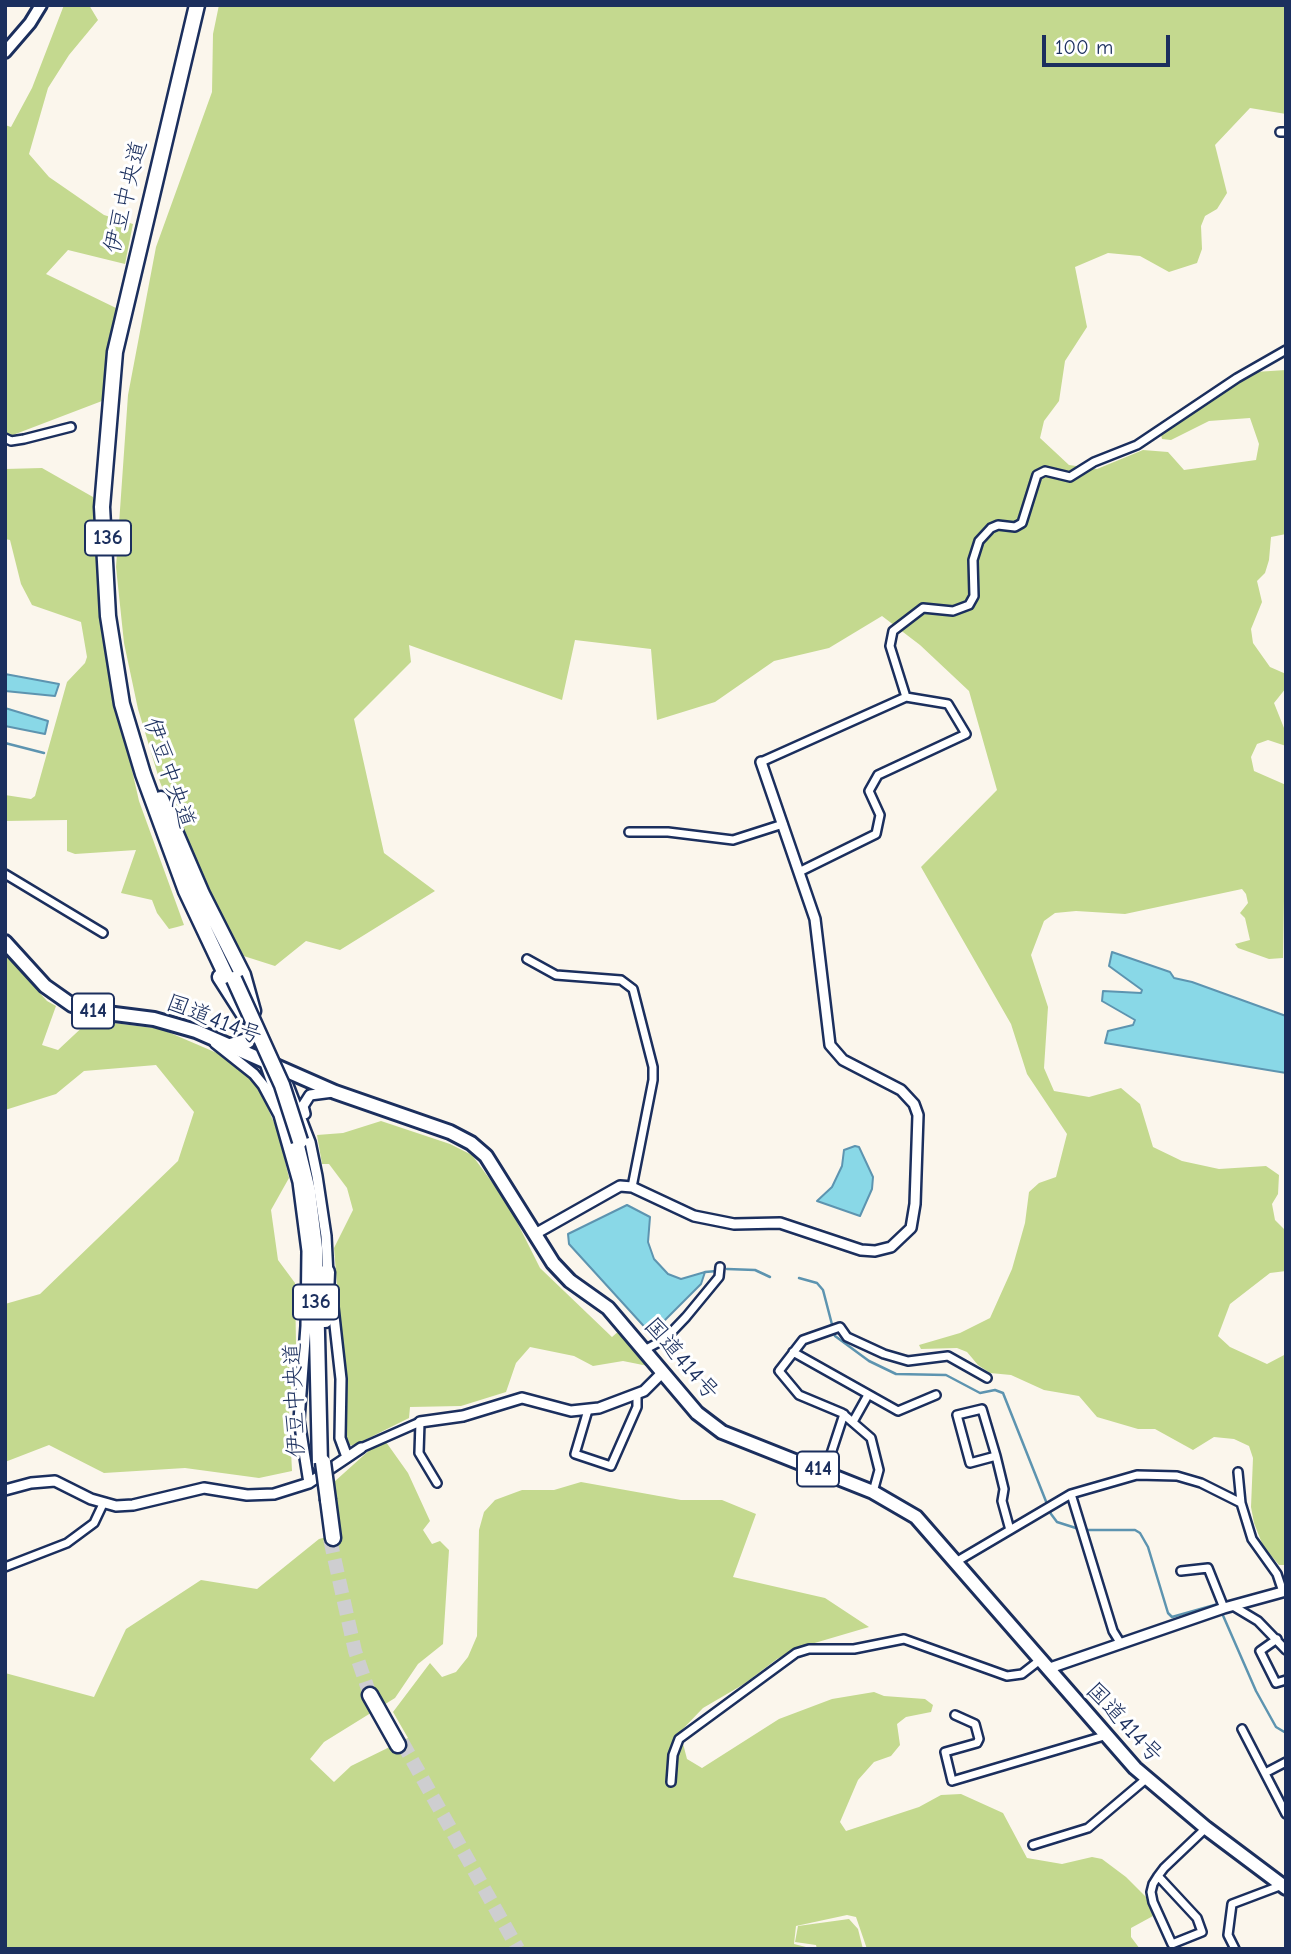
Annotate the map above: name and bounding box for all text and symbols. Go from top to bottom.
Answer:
scale bar [1046,21,1174,65]
text: 100 m [1055,35,1113,59]
street label: 伊豆中央道 [99,138,153,256]
road number: 136 [85,520,131,556]
street label: 伊豆中央道 [137,714,201,832]
street label: 国道414号 [162,989,266,1051]
road number: 414 [72,993,114,1028]
road number: 136 [293,1284,339,1320]
street label: 国道414号 [638,1312,724,1406]
street label: 伊豆中央道 [279,1342,311,1458]
road number: 414 [797,1452,839,1486]
street label: 国道414号 [1080,1677,1168,1769]

